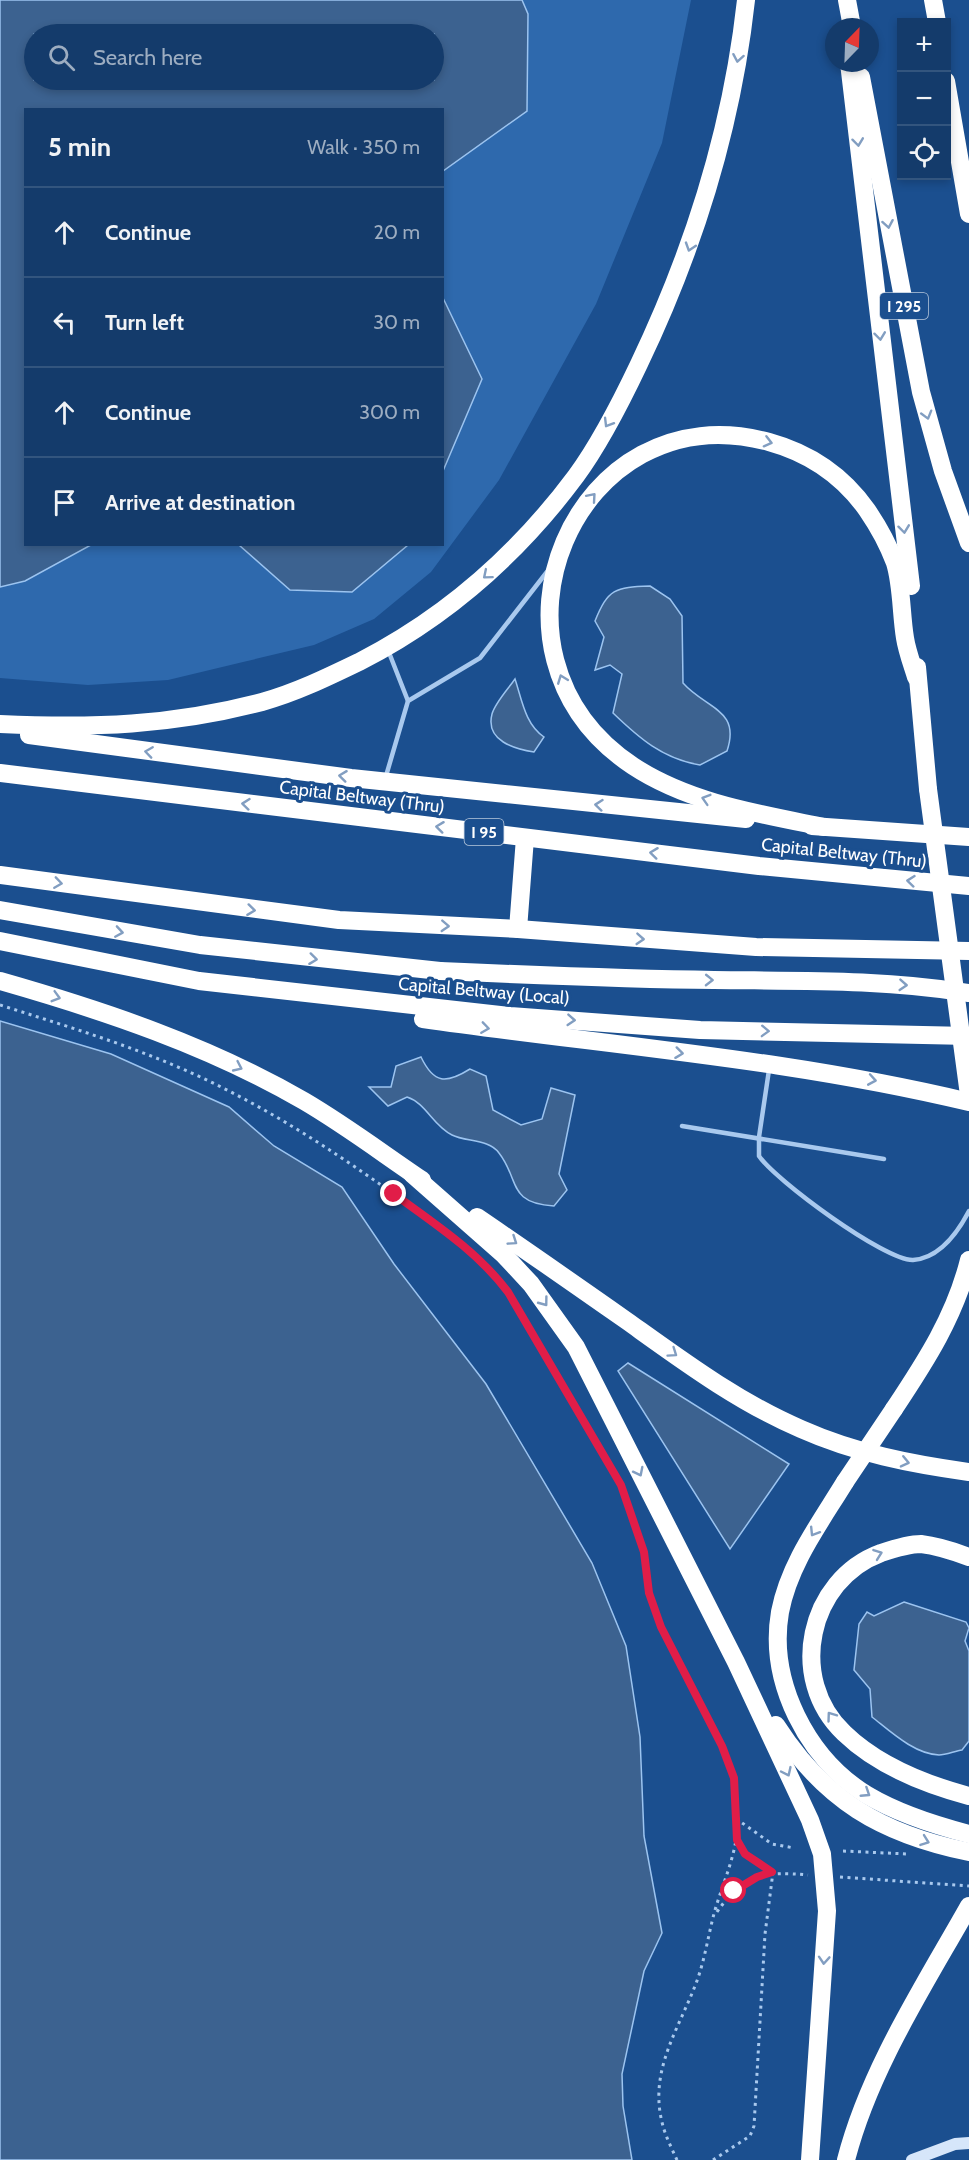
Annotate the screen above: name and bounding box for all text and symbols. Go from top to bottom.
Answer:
north arrow [825,18,879,72]
map controls [897,18,951,180]
button: + [897,18,951,72]
search box [24,24,444,90]
icon: search [45,41,78,74]
text: Search here [93,44,202,71]
one-way arrow [732,53,744,63]
button: − [897,72,951,126]
button: locate [897,126,951,180]
text: 5 min [48,131,111,163]
text: Walk · 350 m [307,135,420,159]
one-way arrow [851,137,864,147]
icon: ahead [48,216,81,249]
one-way arrow [881,218,894,228]
text: Continue [105,219,191,246]
text: 20 m [374,220,420,244]
one-way arrow [684,241,697,252]
road number: I 295 [880,293,928,319]
icon: left [48,306,81,339]
text: Turn left [105,309,184,336]
text: 30 m [373,310,420,334]
one-way arrow [873,331,886,340]
icon: ahead [48,396,81,429]
text: Continue [105,399,191,426]
text: 300 m [359,400,420,424]
one-way arrow [920,409,932,420]
one-way arrow [605,417,616,428]
one-way arrow [763,434,773,447]
icon: arrive [48,486,81,519]
text: Arrive at destination [105,489,295,516]
one-way arrow [585,493,596,504]
one-way arrow [897,525,909,534]
one-way arrow [483,567,494,578]
one-way arrow [556,675,569,685]
one-way arrow [145,746,154,758]
one-way arrow [338,771,347,783]
street label: Capital Beltway (Thru) [278,776,446,818]
one-way arrow [701,794,712,806]
one-way arrow [242,798,251,811]
one-way arrow [595,799,604,812]
road number: I 95 [464,819,504,845]
one-way arrow [435,821,444,834]
street label: Capital Beltway (Thru) [760,833,928,873]
one-way arrow [650,847,659,860]
one-way arrow [906,875,915,888]
one-way arrow [53,877,62,889]
one-way arrow [246,903,256,916]
one-way arrow [441,919,450,932]
one-way arrow [115,926,124,938]
one-way arrow [635,932,644,945]
one-way arrow [308,952,317,965]
street label: Capital Beltway (Local) [397,973,571,1009]
one-way arrow [704,974,713,986]
one-way arrow [899,978,908,991]
one-way arrow [50,990,61,1002]
one-way arrow [566,1014,575,1027]
one-way arrow [481,1021,490,1033]
one-way arrow [761,1025,770,1038]
one-way arrow [674,1046,683,1058]
one-way arrow [231,1060,242,1072]
one-way arrow [867,1074,876,1086]
route end [380,1180,406,1206]
one-way arrow [507,1234,517,1246]
one-way arrow [537,1295,548,1306]
one-way arrow [666,1346,677,1357]
one-way arrow [899,1454,909,1467]
one-way arrow [632,1466,643,1476]
one-way arrow [810,1526,822,1536]
one-way arrow [872,1549,883,1561]
one-way arrow [827,1712,838,1723]
one-way arrow [780,1766,792,1777]
one-way arrow [859,1786,870,1797]
one-way arrow [919,1834,930,1847]
route start [720,1877,746,1903]
one-way arrow [817,1955,830,1964]

